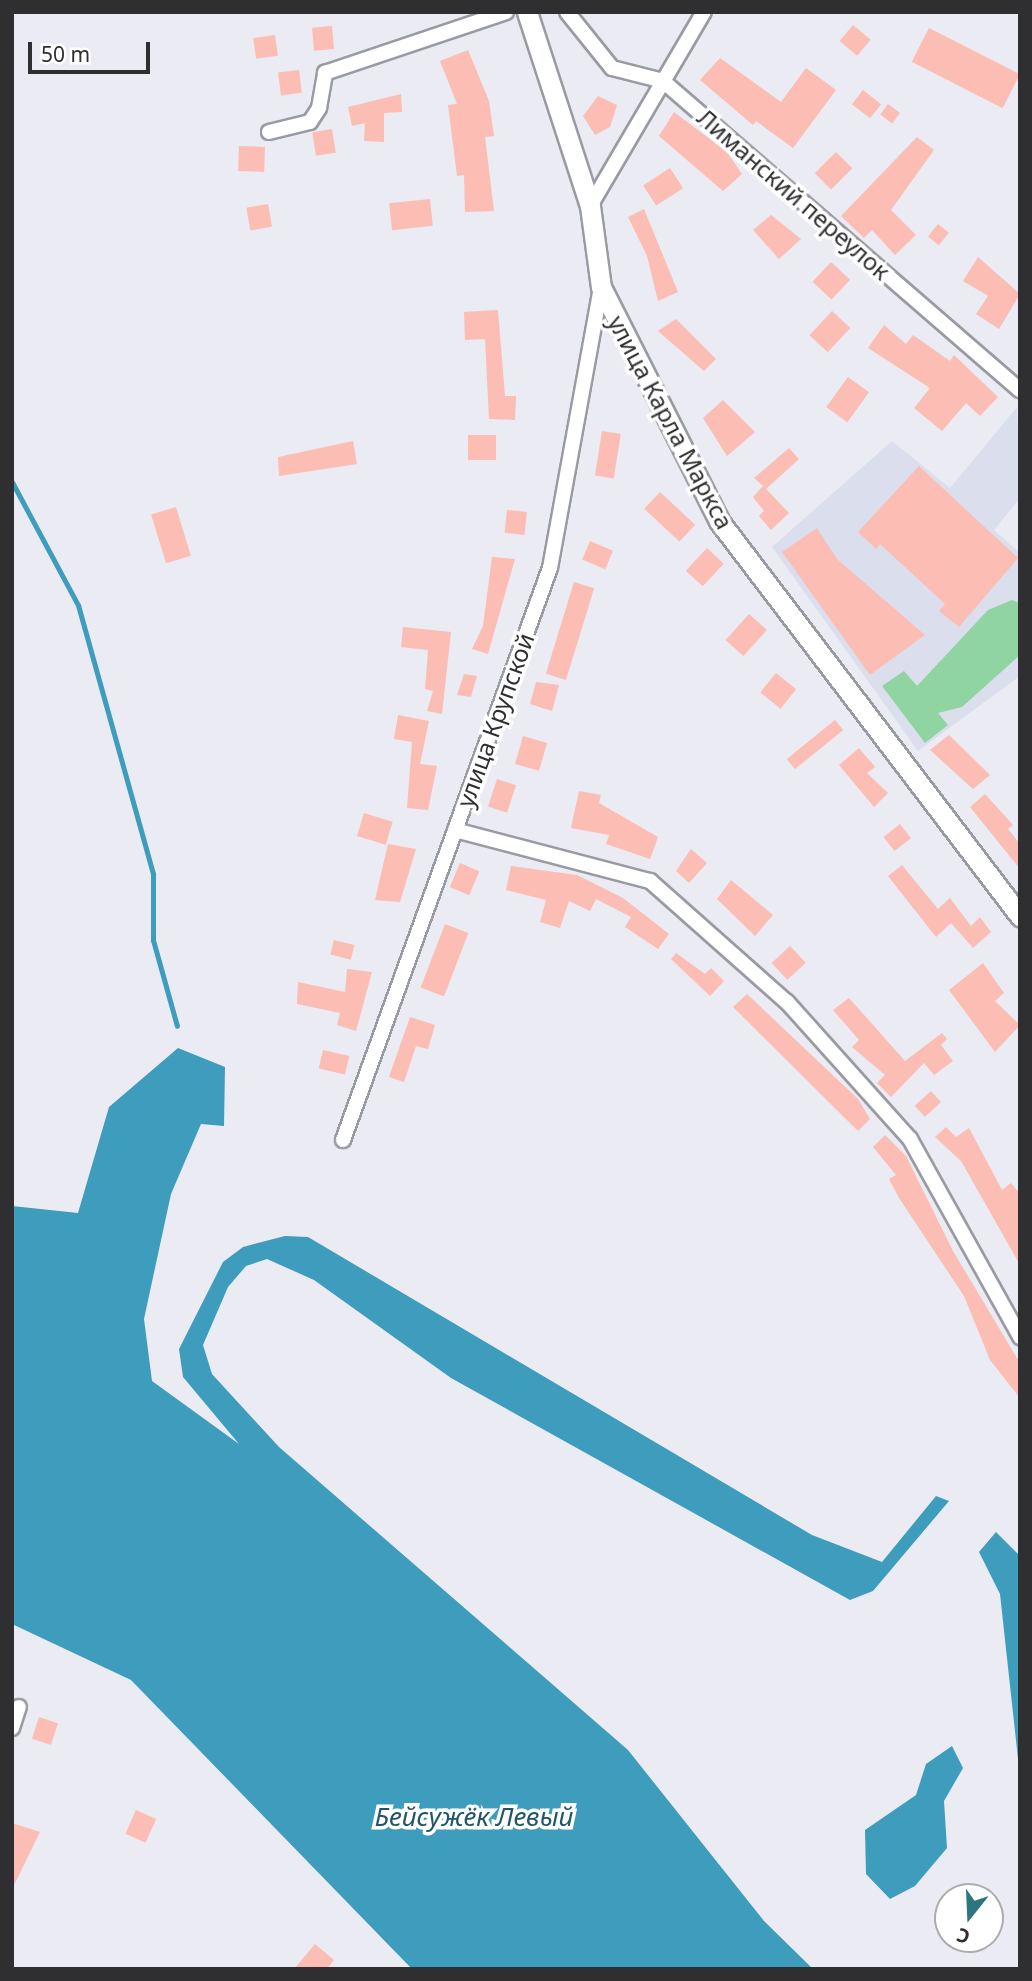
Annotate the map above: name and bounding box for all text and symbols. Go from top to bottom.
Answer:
scale bar [32,28,154,72]
text: 50 m [41,40,90,68]
street label: Лиманский переулок [692,103,896,285]
street label: улица Карла Маркса [602,310,740,534]
street label: улица Крупской [450,629,540,811]
water label: Бейсужёк Левый [375,1801,573,1833]
north arrow [934,1883,1004,1953]
text: С [953,1922,973,1950]

